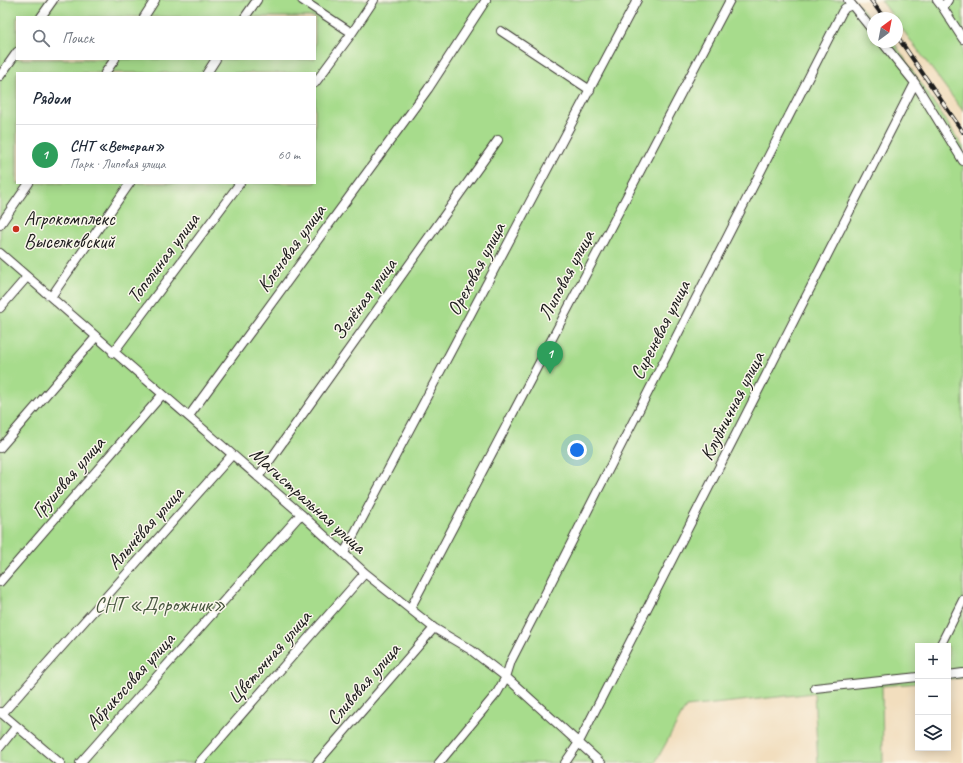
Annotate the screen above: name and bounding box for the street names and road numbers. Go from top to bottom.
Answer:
street label: Кленовая улица [251,198,332,297]
street label: Тополиная улица [121,207,206,308]
street label: Ореховая улица [441,217,512,320]
street label: Липовая улица [532,225,601,324]
street label: Зелёная улица [326,252,403,345]
street label: Сиреневая улица [624,275,697,384]
street label: Клубничная улица [694,346,771,465]
street label: Грушевая улица [26,430,111,523]
street label: Магистральная улица [245,441,373,560]
street label: Алычёвая улица [101,480,190,575]
street label: Цветочная улица [221,604,317,709]
street label: Абрикосовая улица [80,626,181,735]
street label: Сливовая улица [321,637,406,730]

